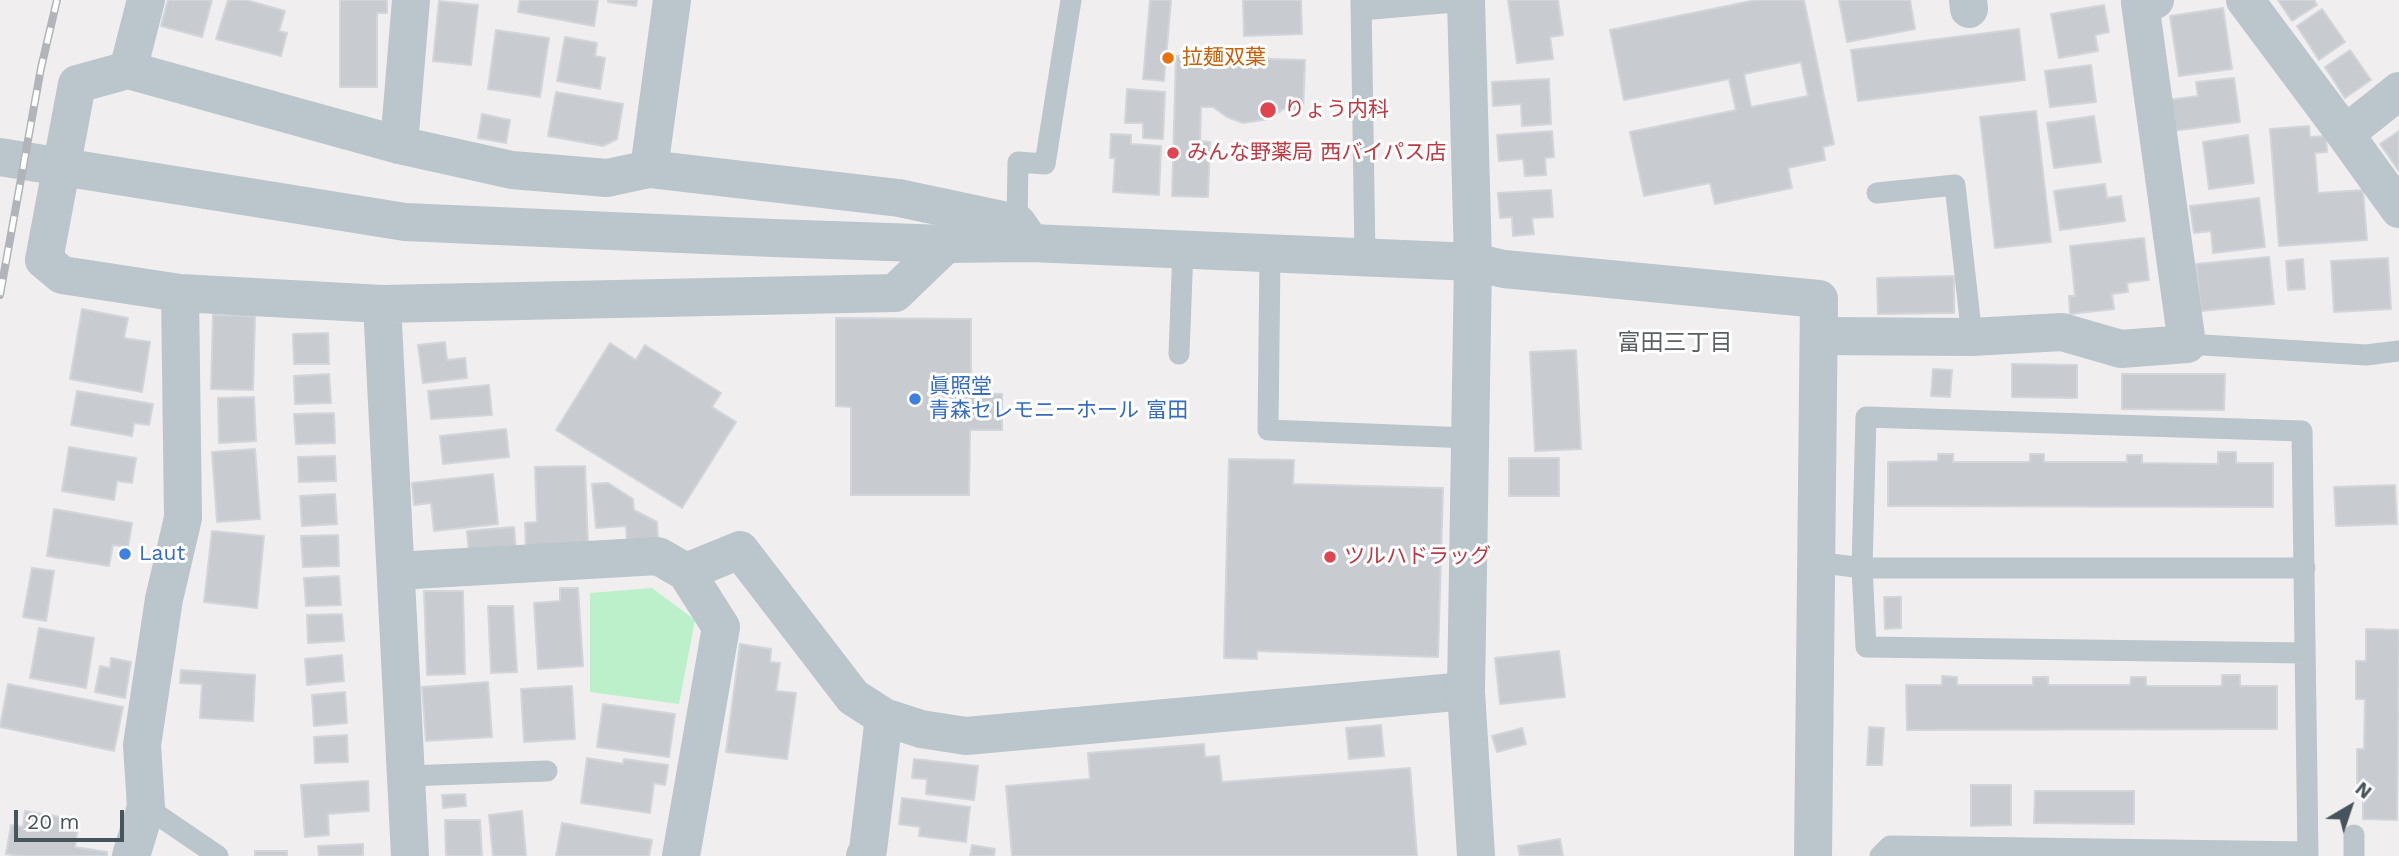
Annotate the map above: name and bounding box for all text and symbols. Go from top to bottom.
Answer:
place label: 拉麺双葉 [1182,45,1266,71]
marker: 拉麺双葉 [1160,50,1176,66]
place label: りょう内科 [1284,97,1389,123]
marker: りょう内科 [1258,100,1278,120]
place label: みんな野薬局 西バイパス店 [1187,140,1446,166]
marker: みんな野薬局 西バイパス店 [1165,145,1181,161]
district label: 富田三丁目 [1618,329,1732,357]
place label: 眞照堂 青森セレモニーホール 富田 [929,374,1188,424]
marker: 眞照堂 青森セレモニーホール 富田 [907,391,923,407]
place label: Laut [139,541,185,567]
place label: ツルハドラッグ [1344,544,1491,570]
marker: Laut [117,546,133,562]
marker: ツルハドラッグ [1322,549,1338,565]
north arrow [2315,772,2385,842]
text: N [2351,777,2376,804]
scale bar [18,796,128,840]
text: 20 m [27,809,79,834]

